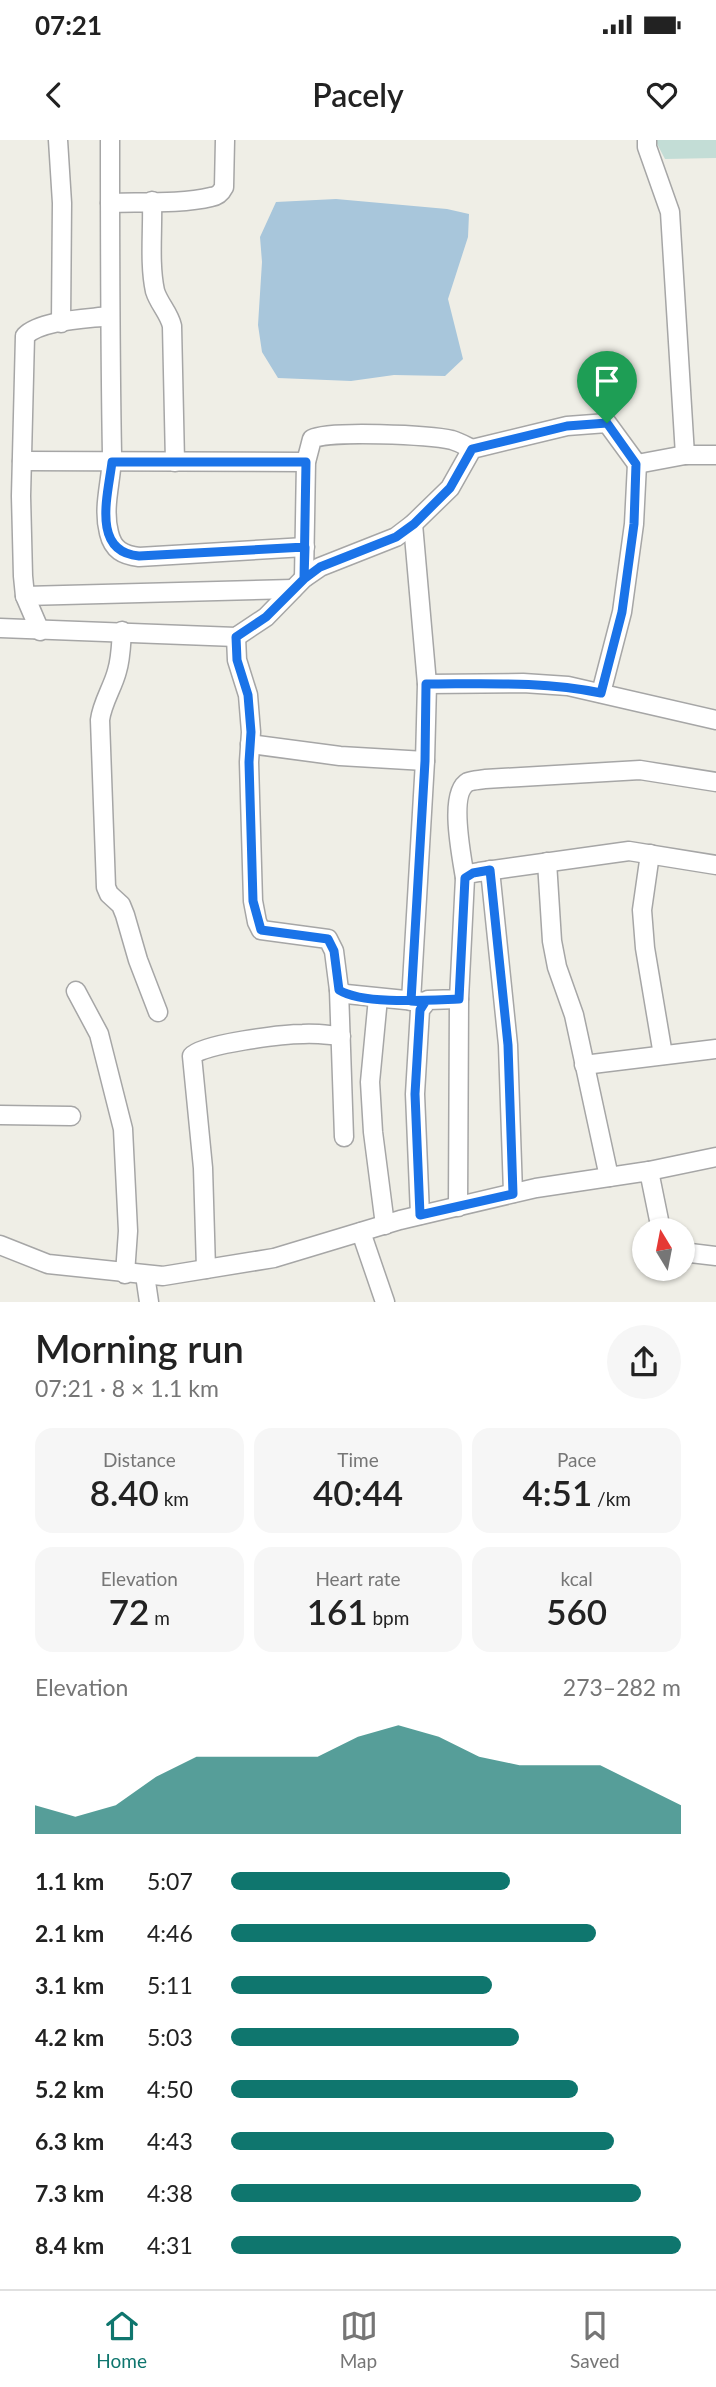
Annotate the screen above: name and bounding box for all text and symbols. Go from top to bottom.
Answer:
text: 07:21 [35,9,102,41]
text: Pacely [312,75,404,114]
icon: back [35,76,73,114]
icon: heart [643,76,681,114]
pin [577,351,637,423]
icon: arrive [588,362,626,400]
north arrow [632,1218,695,1281]
map controls [632,1218,695,1281]
text: Morning run [35,1325,244,1371]
button: share [607,1325,681,1399]
text: 07:21 · 8 × 1.1 km [35,1374,219,1402]
text: Distance [103,1448,176,1471]
text: Time [337,1448,379,1471]
text: Pace [557,1448,596,1471]
text: 8.40 [90,1471,159,1513]
text: 40:44 [313,1471,403,1513]
text: 4:51 [522,1471,592,1513]
text: km [159,1487,189,1510]
text: /km [592,1487,631,1510]
text: Elevation [101,1567,178,1590]
text: Heart rate [315,1567,401,1590]
text: kcal [561,1567,593,1590]
text: 72 [109,1590,149,1632]
text: 161 [307,1590,368,1632]
text: 560 [546,1590,607,1632]
text: m [149,1606,170,1629]
text: bpm [368,1606,409,1629]
text: Elevation [35,1673,128,1701]
text: 273–282 m [563,1673,681,1701]
text: 1.1 km [35,1867,104,1895]
text: 5:07 [147,1867,193,1895]
text: 2.1 km [35,1919,104,1947]
text: 4:46 [147,1919,193,1947]
text: 3.1 km [35,1971,104,1999]
text: 5:11 [147,1971,193,1999]
text: 4.2 km [35,2023,104,2051]
text: 5:03 [147,2023,193,2051]
text: 5.2 km [35,2075,104,2103]
text: 4:50 [147,2075,193,2103]
text: 6.3 km [35,2127,104,2155]
text: 4:43 [147,2127,193,2155]
text: 7.3 km [35,2179,104,2207]
text: 4:38 [147,2179,193,2207]
text: 8.4 km [35,2231,104,2259]
text: 4:31 [147,2231,193,2259]
tab: Home [96,2307,147,2372]
tab: Map [340,2307,378,2372]
tab: Saved [570,2307,620,2372]

